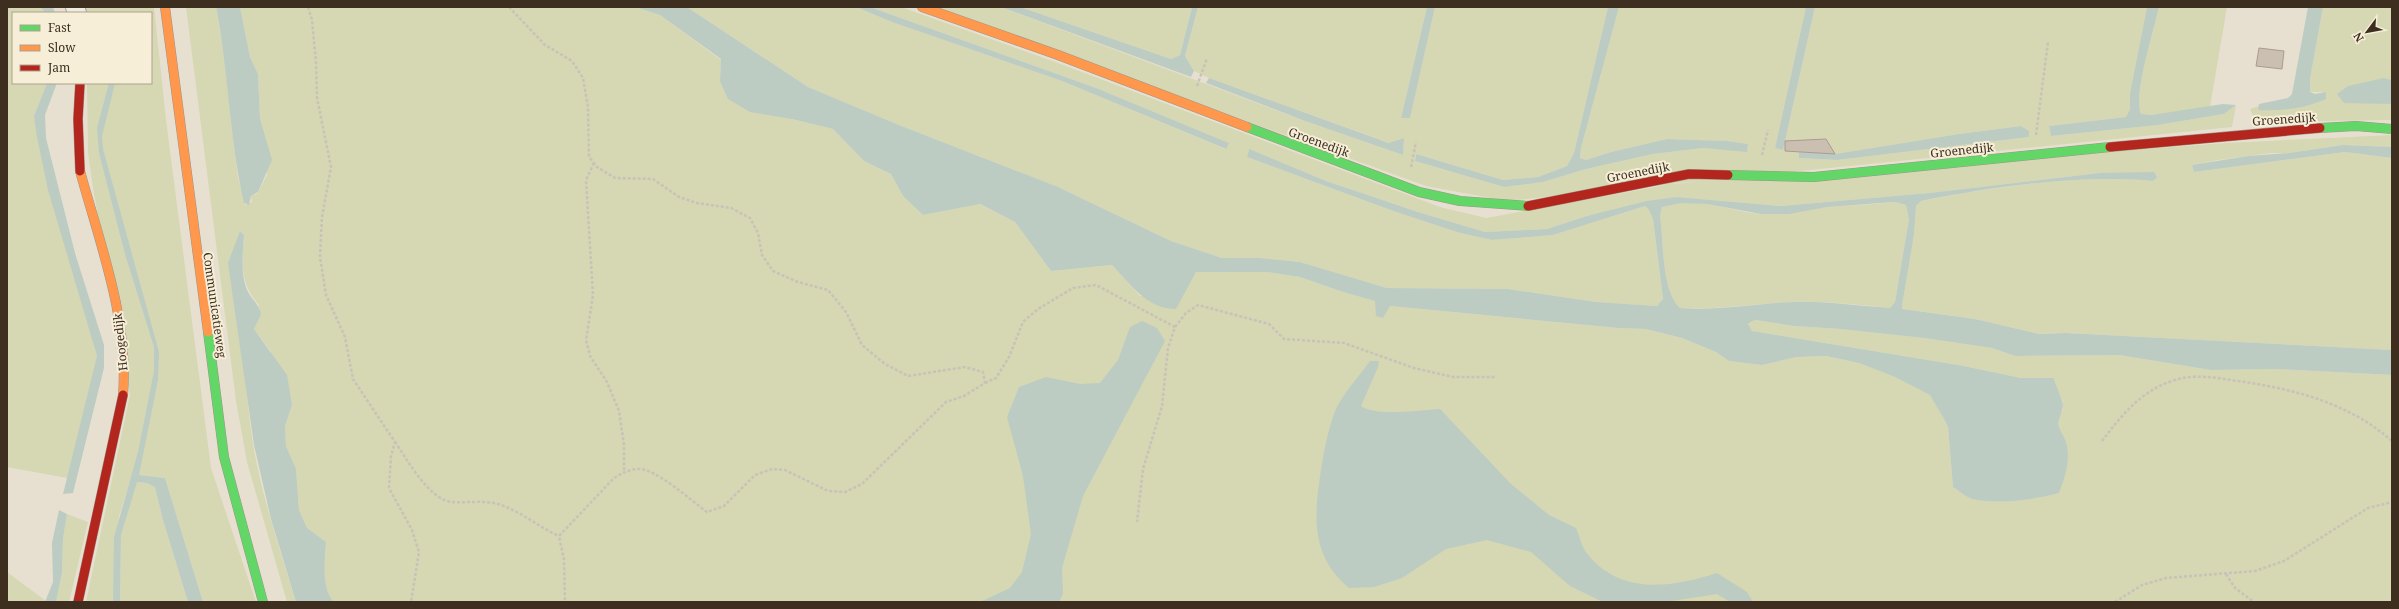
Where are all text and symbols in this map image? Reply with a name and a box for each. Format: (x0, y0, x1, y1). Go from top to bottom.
legend (12, 12, 152, 84)
north arrow (2347, 12, 2387, 52)
text: Fast (48, 19, 71, 36)
text: N (2349, 30, 2367, 45)
text: Slow (48, 39, 76, 56)
text: Jam (47, 59, 70, 76)
street label: Groenedijk (2252, 108, 2317, 130)
street label: Groenedijk (1286, 123, 1353, 161)
street label: Groenedijk (1930, 138, 1995, 162)
street label: Groenedijk (1605, 157, 1672, 186)
street label: Communicatieweg (199, 251, 231, 359)
street label: Hoogedijk (108, 311, 131, 372)

